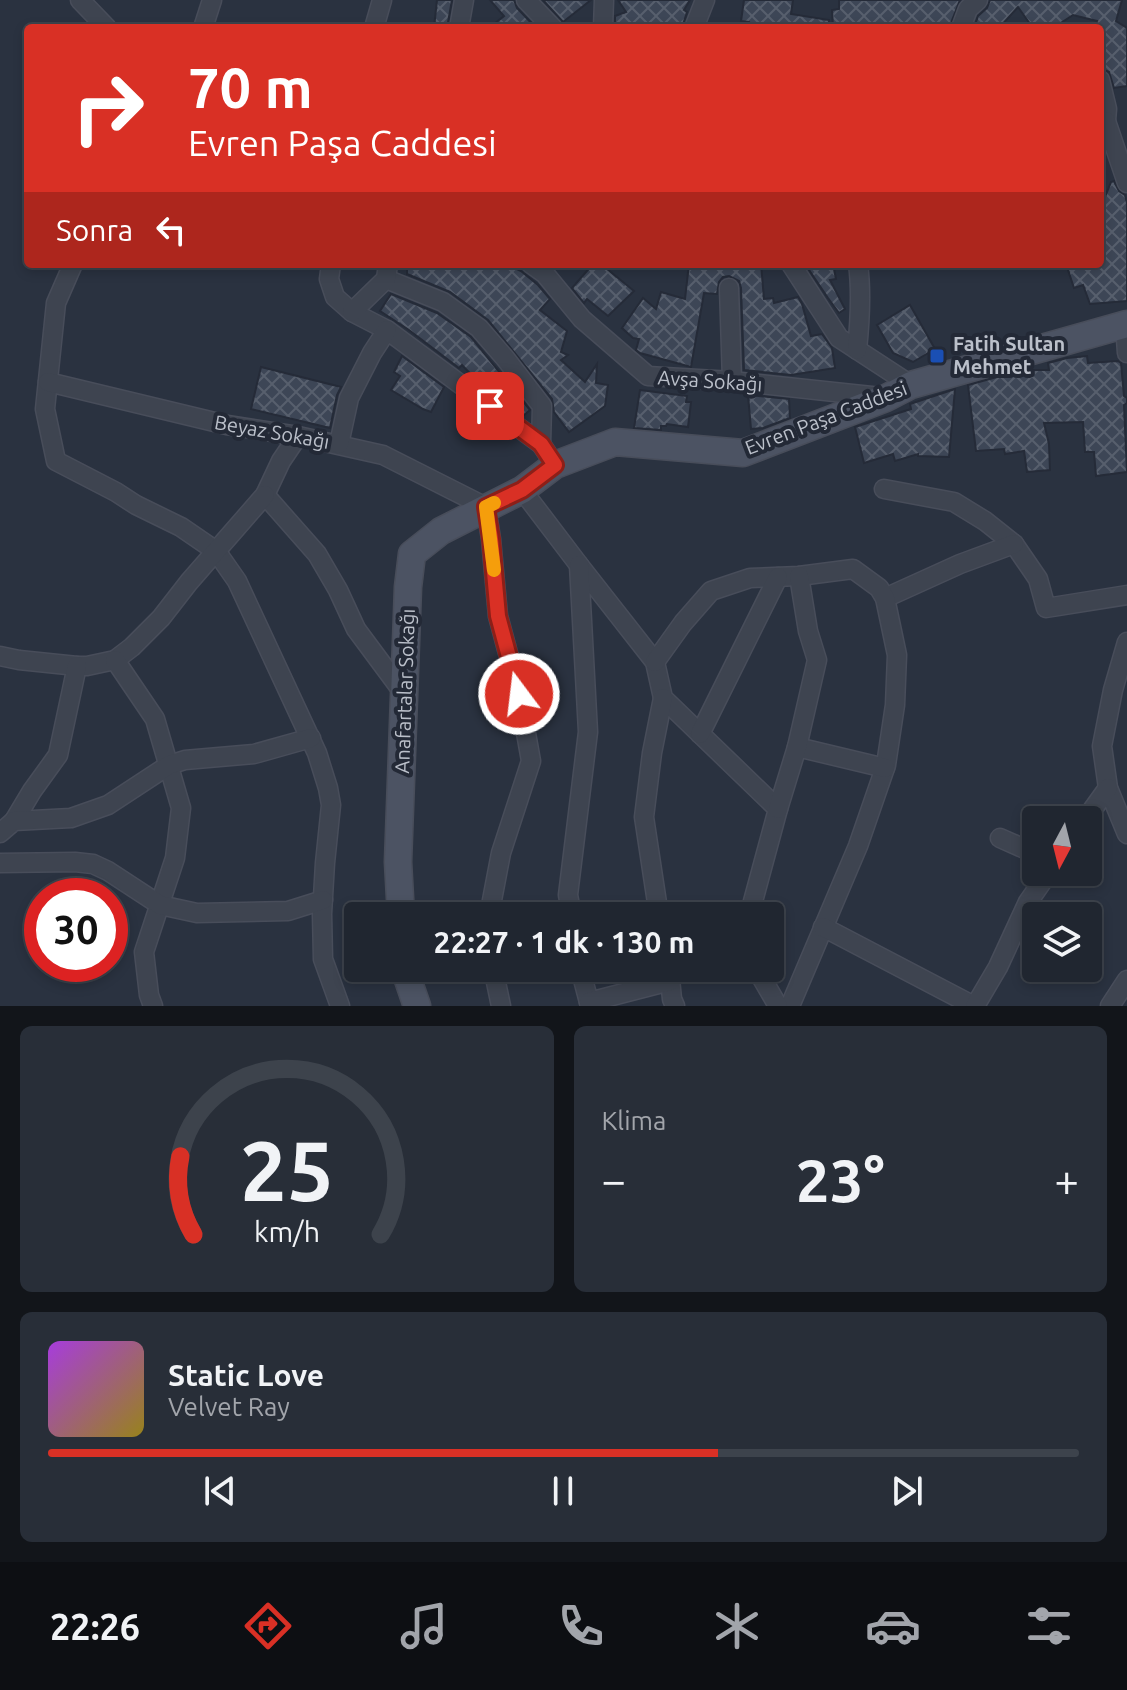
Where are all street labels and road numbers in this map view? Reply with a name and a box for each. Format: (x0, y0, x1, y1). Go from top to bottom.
street label: Avşa Sokağı (657, 365, 763, 396)
street label: Evren Paşa Caddesi (742, 376, 910, 459)
street label: Beyaz Sokağı (213, 410, 331, 453)
street label: Anafartalar Sokağı (390, 608, 419, 774)

